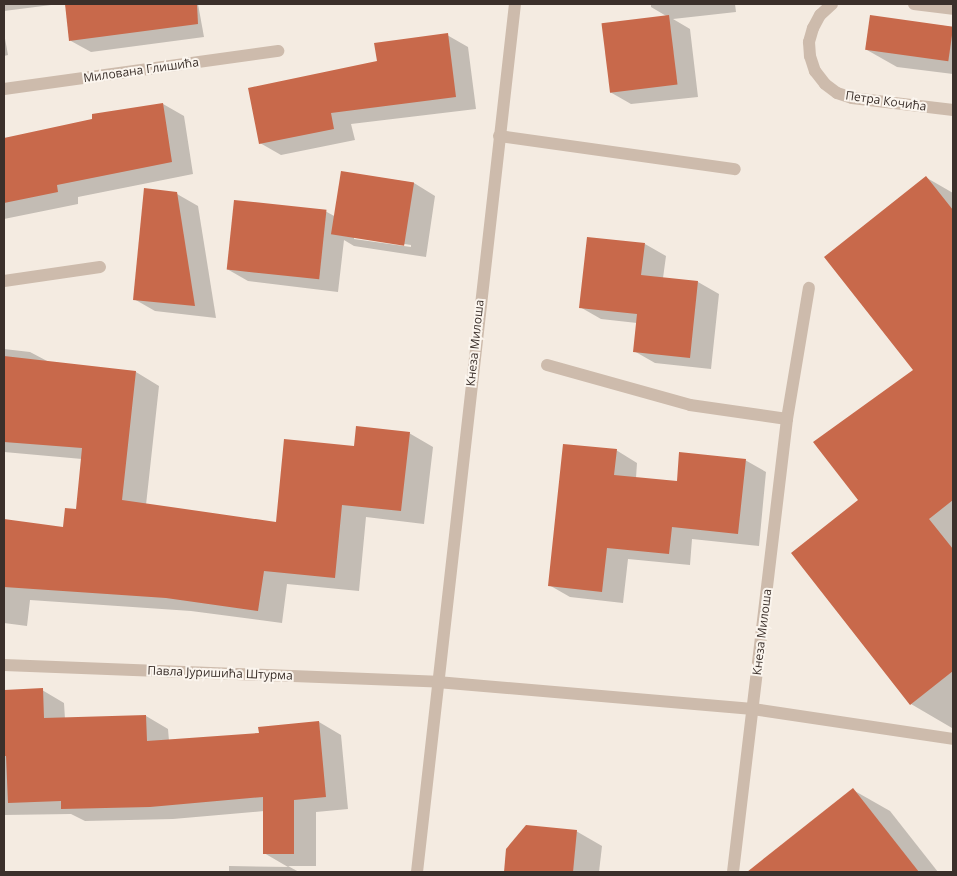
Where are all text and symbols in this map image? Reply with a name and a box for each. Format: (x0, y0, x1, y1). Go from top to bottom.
street label: Милована Глишића (82, 55, 200, 85)
street label: Петра Кочића (845, 88, 927, 114)
street label: Кнеза Милоша (463, 299, 487, 387)
street label: Кнеза Милоша (750, 588, 774, 676)
street label: Павла Јуришића Штурма (147, 663, 293, 683)

